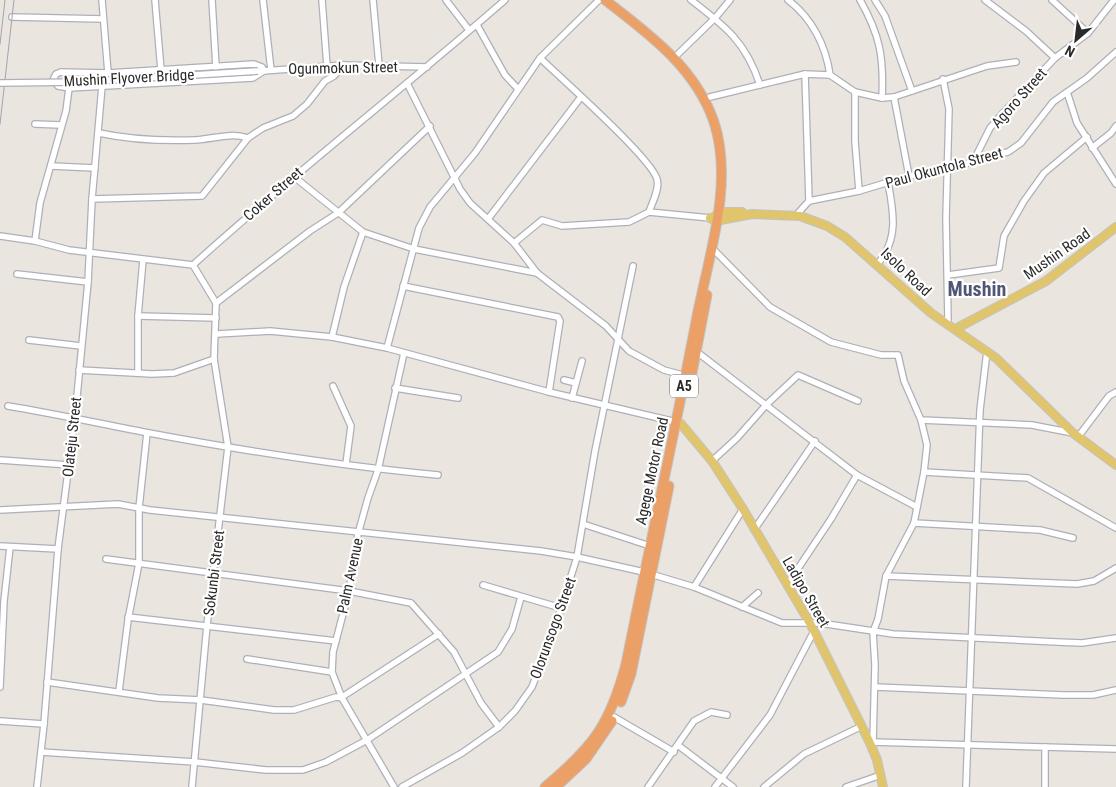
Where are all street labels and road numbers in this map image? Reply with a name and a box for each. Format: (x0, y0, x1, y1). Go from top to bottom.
street label: Ogunmokun Street (288, 58, 398, 78)
street label: Agoro Street (988, 64, 1050, 132)
street label: Mushin Flyover Bridge (63, 66, 195, 90)
street label: Paul Okuntola Street (883, 144, 1005, 192)
street label: Coker Street (240, 163, 306, 225)
street label: Mushin Road (1020, 225, 1094, 283)
street label: Isolo Road (877, 244, 935, 300)
road number: A5 (670, 374, 698, 398)
street label: Olateju Street (59, 396, 85, 478)
street label: Agege Motor Road (632, 415, 672, 527)
street label: Sokunbi Street (200, 529, 228, 617)
street label: Palm Avenue (333, 537, 367, 615)
street label: Ladipo Street (779, 553, 833, 631)
street label: Olorunsogo Street (526, 575, 580, 681)

